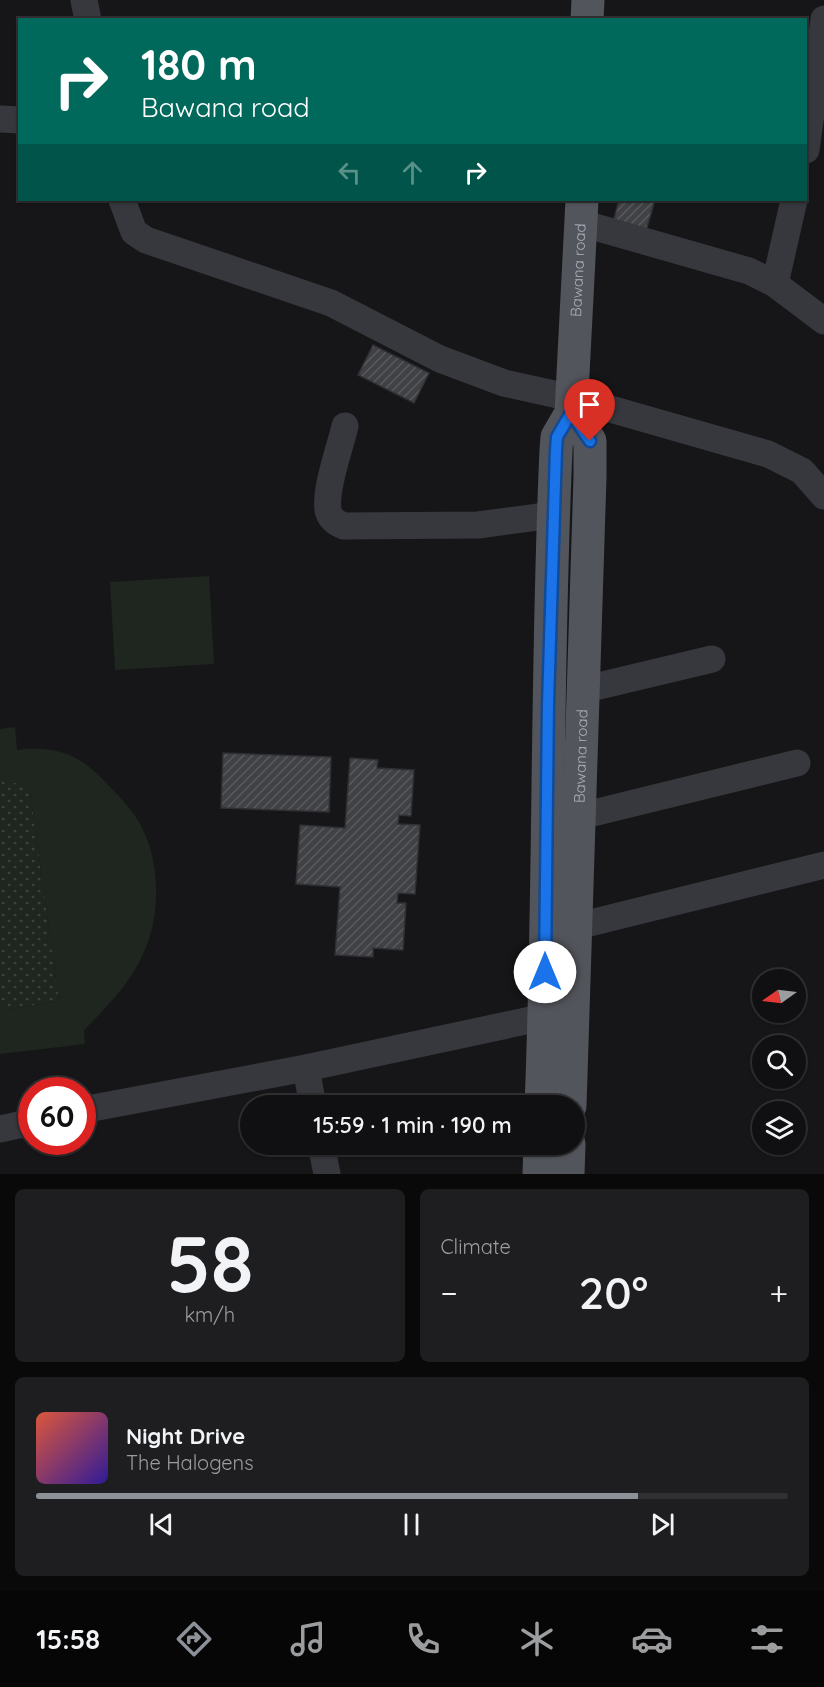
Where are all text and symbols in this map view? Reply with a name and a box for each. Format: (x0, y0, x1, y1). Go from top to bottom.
text: 180 m (141, 38, 257, 91)
icon: right (42, 42, 120, 120)
text: Bawana road (141, 90, 310, 124)
icon: left (333, 156, 366, 189)
icon: ahead (396, 156, 429, 189)
icon: right (459, 156, 492, 189)
street label: Bawana road (566, 223, 590, 318)
pin (564, 379, 615, 441)
icon: arrive (573, 388, 606, 421)
street label: Bawana road (570, 709, 592, 803)
position arrow (513, 940, 577, 1004)
north arrow (752, 969, 806, 1023)
map controls (752, 969, 806, 1155)
button: search (752, 1035, 806, 1089)
speed limit sign: 60 (18, 1077, 96, 1155)
button: layers (752, 1101, 806, 1155)
text: 15:59 · 1 min · 190 m (313, 1111, 512, 1139)
text: 58 (166, 1214, 254, 1312)
text: Climate (441, 1234, 511, 1259)
text: 20° (579, 1264, 648, 1320)
text: − (441, 1272, 458, 1313)
text: + (769, 1272, 788, 1313)
text: km/h (184, 1302, 235, 1327)
text: Night Drive (126, 1422, 245, 1450)
text: The Halogens (126, 1450, 254, 1475)
icon: previous (145, 1508, 178, 1541)
icon: pause (395, 1508, 428, 1541)
icon: next (646, 1508, 679, 1541)
icon: directions (173, 1618, 215, 1660)
icon: music (287, 1618, 329, 1660)
icon: phone (402, 1618, 444, 1660)
icon: climate (516, 1618, 558, 1660)
icon: car (631, 1618, 673, 1660)
icon: filters (746, 1618, 788, 1660)
text: 15:58 (36, 1622, 100, 1656)

